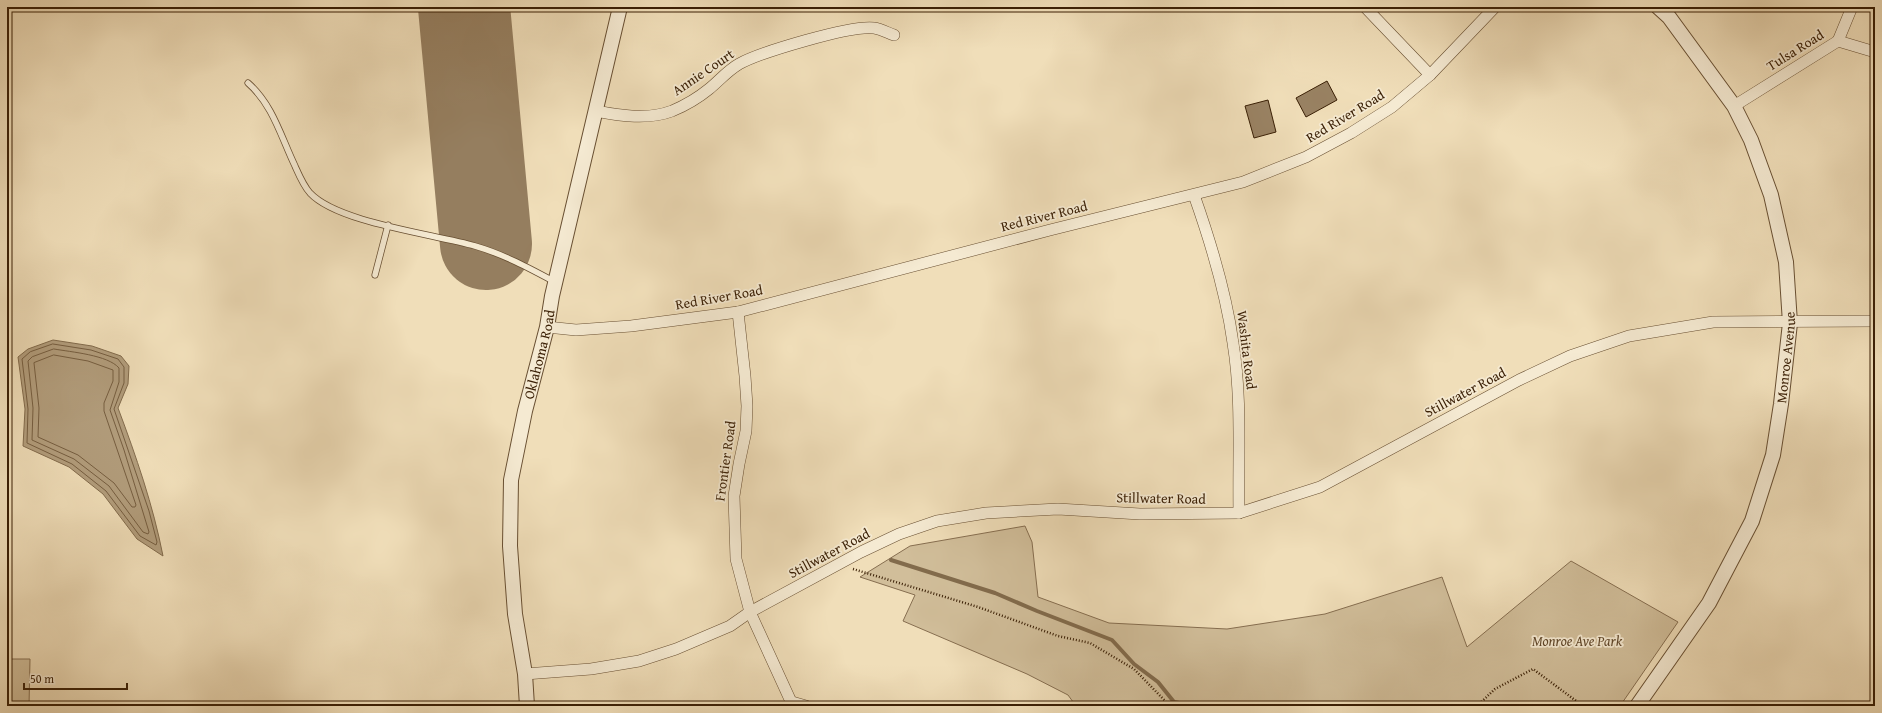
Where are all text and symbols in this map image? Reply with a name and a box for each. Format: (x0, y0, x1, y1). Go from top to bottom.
street label: Tulsa Road (1763, 24, 1828, 75)
street label: Annie Court (668, 44, 738, 100)
street label: Red River Road (1302, 84, 1389, 147)
street label: Red River Road (999, 195, 1090, 236)
street label: Red River Road (674, 279, 765, 315)
street label: Oklahoma Road (519, 308, 560, 401)
street label: Washita Road (1232, 309, 1262, 391)
street label: Monroe Avenue (1771, 311, 1800, 404)
street label: Stillwater Road (1421, 362, 1510, 422)
street label: Frontier Road (709, 419, 741, 502)
street label: Stillwater Road (1116, 487, 1206, 509)
street label: Stillwater Road (785, 523, 874, 583)
park label: Monroe Ave Park (1532, 631, 1623, 651)
scale bar (24, 665, 127, 691)
text: 50 m (30, 670, 54, 687)

